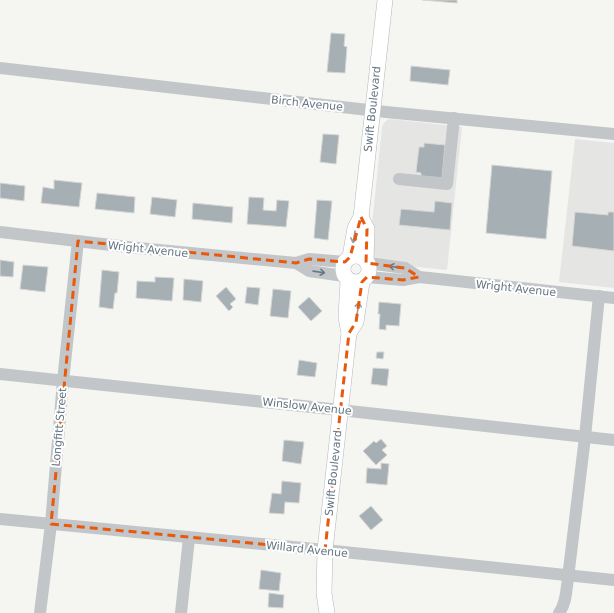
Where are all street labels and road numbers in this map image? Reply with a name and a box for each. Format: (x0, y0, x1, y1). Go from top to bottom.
street label: Swift Boulevard (362, 66, 383, 153)
street label: Birch Avenue (270, 93, 344, 114)
street label: Wright Avenue (107, 239, 189, 260)
street label: Wright Avenue (475, 278, 557, 299)
street label: Longfitt Street (50, 386, 69, 467)
street label: Winslow Avenue (262, 395, 352, 418)
street label: Swift Boulevard (323, 430, 344, 517)
street label: Willard Avenue (265, 539, 349, 560)

